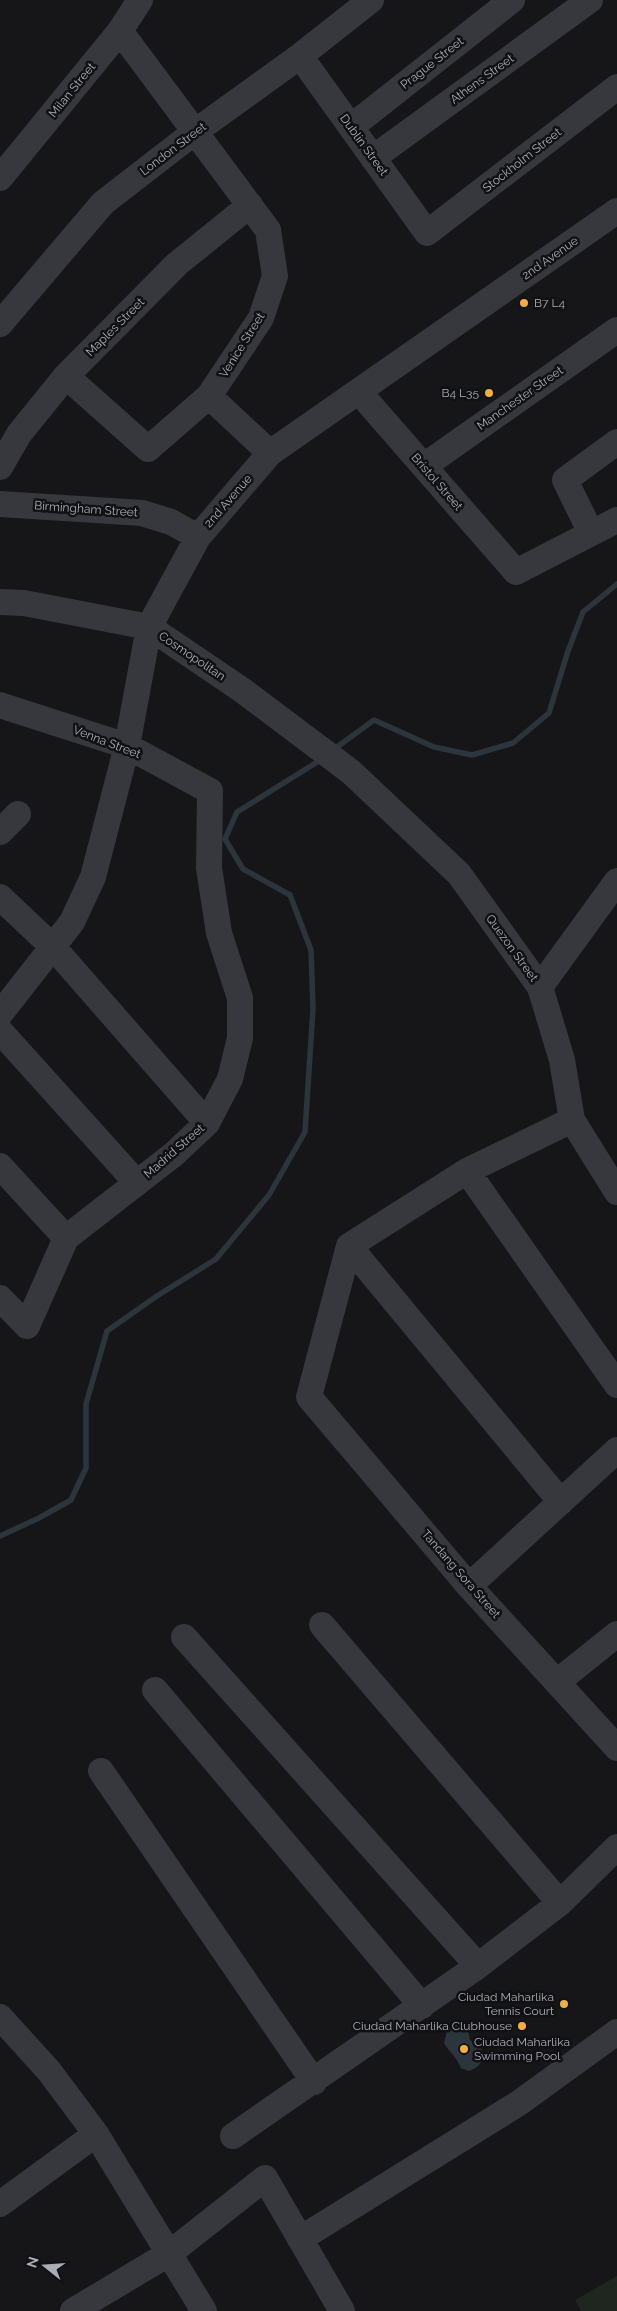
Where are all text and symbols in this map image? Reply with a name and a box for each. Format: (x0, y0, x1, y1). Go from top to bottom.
street label: Prague Street (398, 34, 466, 92)
street label: Athens Street (448, 51, 516, 107)
street label: Milan Street (46, 60, 98, 120)
street label: Dublin Street (337, 112, 391, 178)
street label: London Street (137, 120, 209, 178)
street label: Stockholm Street (480, 125, 564, 195)
street label: 2nd Avenue (519, 233, 581, 283)
street label: Maples Street (83, 295, 147, 359)
place label: B7 L4 (534, 296, 565, 310)
marker: B7 L4 (518, 297, 530, 309)
street label: Venice Street (216, 310, 268, 380)
street label: Manchester Street (474, 363, 566, 433)
place label: B4 L35 (441, 386, 479, 400)
marker: B4 L35 (483, 387, 495, 399)
street label: Bristol Street (408, 451, 466, 513)
street label: 2nd Avenue (201, 472, 255, 530)
street label: Birmingham Street (34, 498, 138, 520)
street label: Cosmopolitan (156, 629, 228, 683)
street label: Venna Street (71, 723, 143, 761)
street label: Quezon Street (483, 912, 541, 984)
street label: Madrid Street (141, 1121, 207, 1181)
street label: Tandang Sora Street (419, 1527, 503, 1621)
place label: Ciudad Maharlika Tennis Court (458, 1990, 554, 2018)
marker: Ciudad Maharlika Tennis Court (558, 1998, 570, 2010)
place label: Ciudad Maharlika Clubhouse (353, 2019, 512, 2033)
marker: Ciudad Maharlika Clubhouse (516, 2020, 528, 2032)
place label: Ciudad Maharlika Swimming Pool (474, 2035, 570, 2063)
marker: Ciudad Maharlika Swimming Pool (458, 2043, 470, 2055)
north arrow (20, 2241, 70, 2291)
text: N (23, 2255, 42, 2270)

